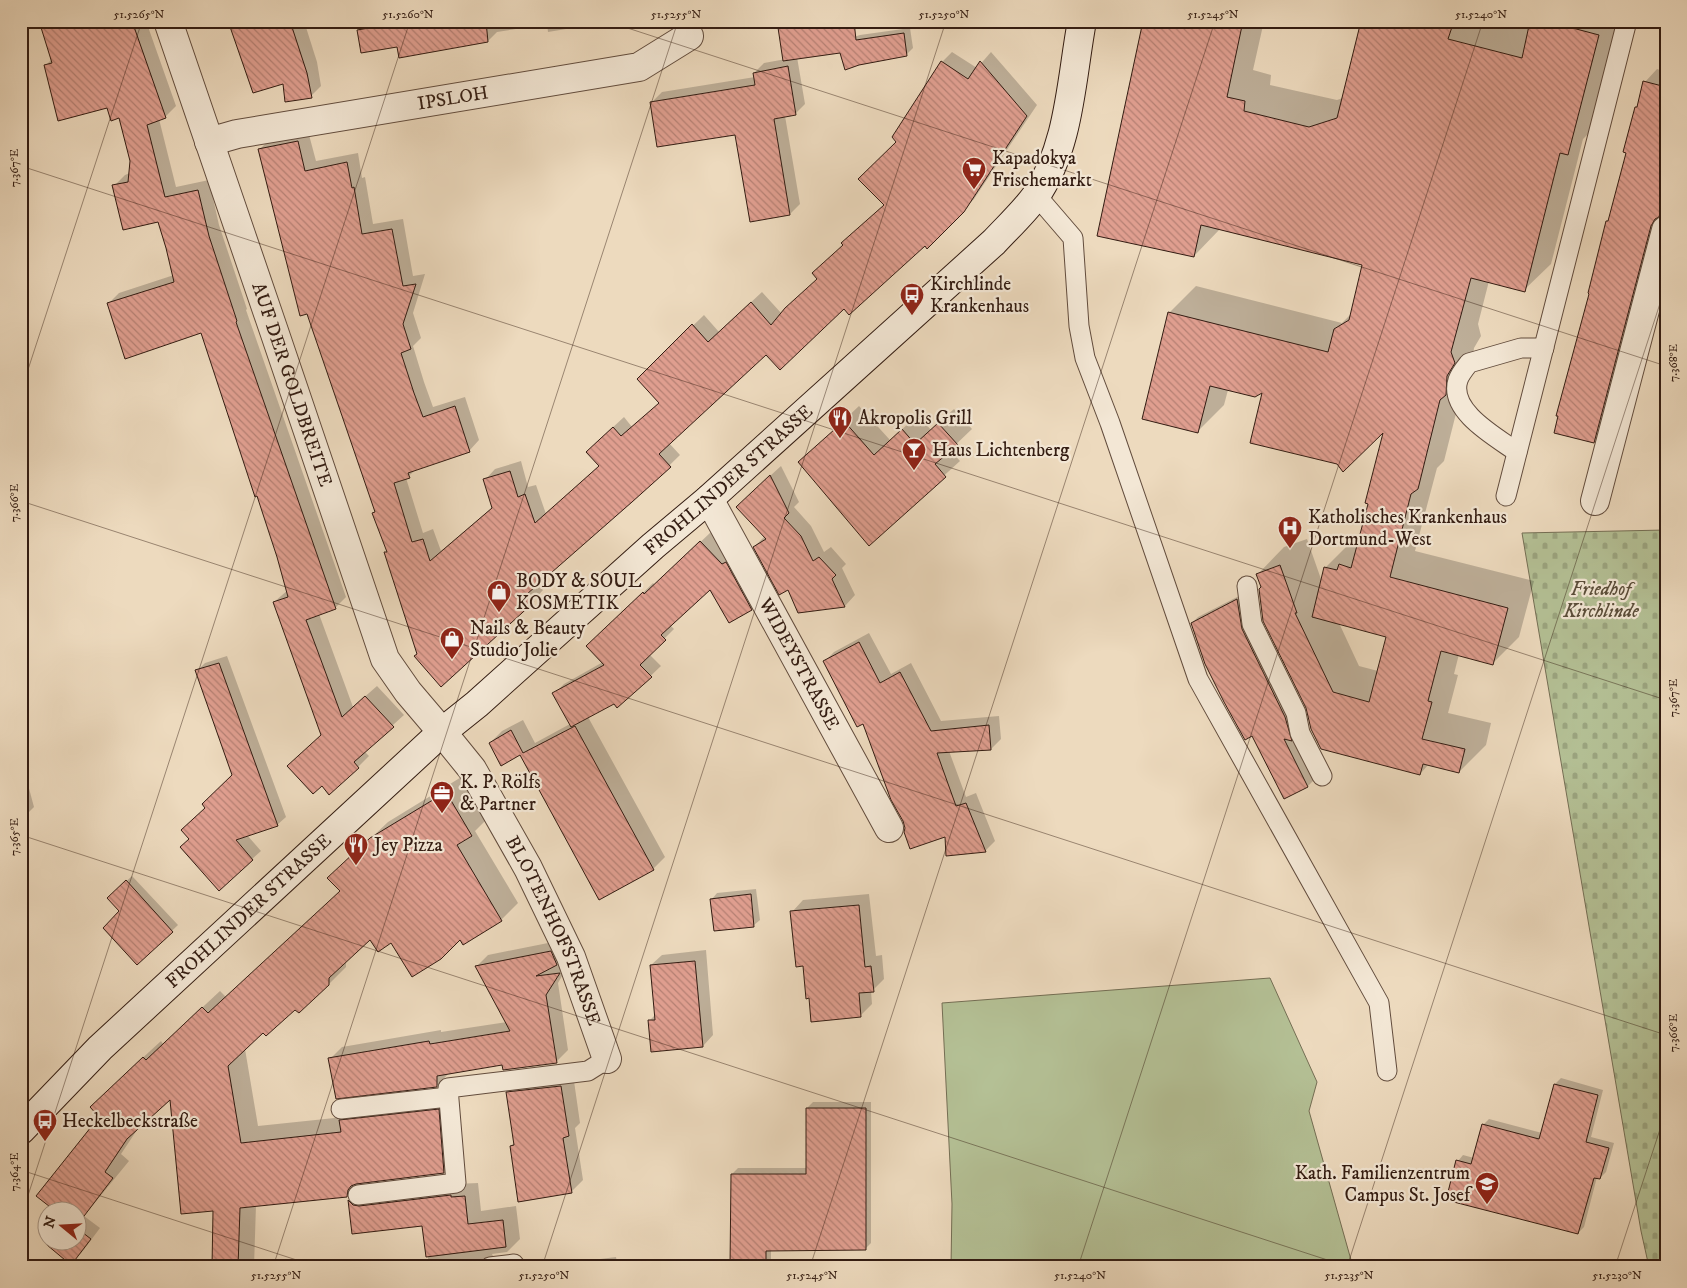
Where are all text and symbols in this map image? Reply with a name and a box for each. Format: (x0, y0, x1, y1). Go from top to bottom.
text: 51.5265°N (114, 7, 165, 22)
text: 51.5260°N (382, 7, 434, 22)
text: 51.5255°N (651, 7, 701, 22)
text: 51.5250°N (919, 7, 970, 22)
text: 51.5245°N (1187, 7, 1239, 22)
text: 51.5240°N (1455, 7, 1507, 22)
street label: IPSLOH (416, 81, 490, 115)
place label: Kapadokya Frischemarkt (992, 147, 1092, 192)
text: 7.367°E (7, 148, 22, 187)
supermarket icon: Kapadokya Frischemarkt (961, 156, 987, 190)
place label: Kirchlinde Krankenhaus (930, 273, 1029, 318)
street label: AUF DER GOLDBREITE (247, 279, 337, 490)
bus stop icon: Kirchlinde Krankenhaus (899, 282, 925, 316)
text: 7.368°E (1666, 343, 1681, 382)
street label: FROHLINDER STRASSE (639, 400, 817, 560)
restaurant icon: Akropolis Grill (827, 405, 853, 439)
place label: Akropolis Grill (858, 407, 973, 430)
bar icon: Haus Lichtenberg (901, 437, 927, 471)
place label: Haus Lichtenberg (932, 439, 1070, 462)
text: 7.366°E (7, 483, 22, 522)
place label: Katholisches Krankenhaus Dortmund-West (1308, 506, 1507, 551)
hospital icon: Katholisches Krankenhaus Dortmund-West (1277, 515, 1303, 549)
place label: BODY & SOUL KOSMETIK (516, 570, 642, 615)
park label: Friedhof Kirchlinde (1562, 578, 1639, 623)
shop icon: BODY & SOUL KOSMETIK (486, 579, 512, 613)
street label: WIDEYSTRASSE (753, 593, 845, 734)
place label: Nails & Beauty Studio Jolie (470, 617, 586, 662)
shop icon: Nails & Beauty Studio Jolie (439, 626, 465, 660)
text: 7.367°E (1666, 678, 1681, 717)
place label: K. P. Rölfs & Partner (460, 771, 541, 816)
office icon: K. P. Rölfs & Partner (429, 780, 455, 814)
text: 7.365°E (7, 817, 22, 856)
street label: FROHLINDER STRASSE (161, 829, 336, 993)
restaurant icon: Jey Pizza (343, 832, 369, 866)
street label: BLOTENHOFSTRASSE (501, 832, 606, 1028)
place label: Jey Pizza (372, 834, 443, 857)
text: 7.366°E (1666, 1013, 1681, 1052)
bus stop icon: Heckelbeckstraße (32, 1108, 58, 1142)
place label: Heckelbeckstraße (62, 1110, 198, 1133)
text: 7.364°E (7, 1152, 22, 1192)
place label: Kath. Familienzentrum Campus St. Josef (1295, 1162, 1473, 1207)
school or university icon: Kath. Familienzentrum Campus St. Josef (1474, 1171, 1500, 1205)
north arrow (38, 1200, 88, 1250)
text: N (40, 1214, 61, 1231)
text: 51.5255°N (251, 1268, 301, 1283)
text: 51.5250°N (519, 1268, 570, 1283)
text: 51.5245°N (786, 1268, 838, 1283)
text: 51.5240°N (1054, 1268, 1106, 1283)
text: 51.5235°N (1324, 1268, 1374, 1283)
text: 51.5230°N (1592, 1268, 1642, 1283)

